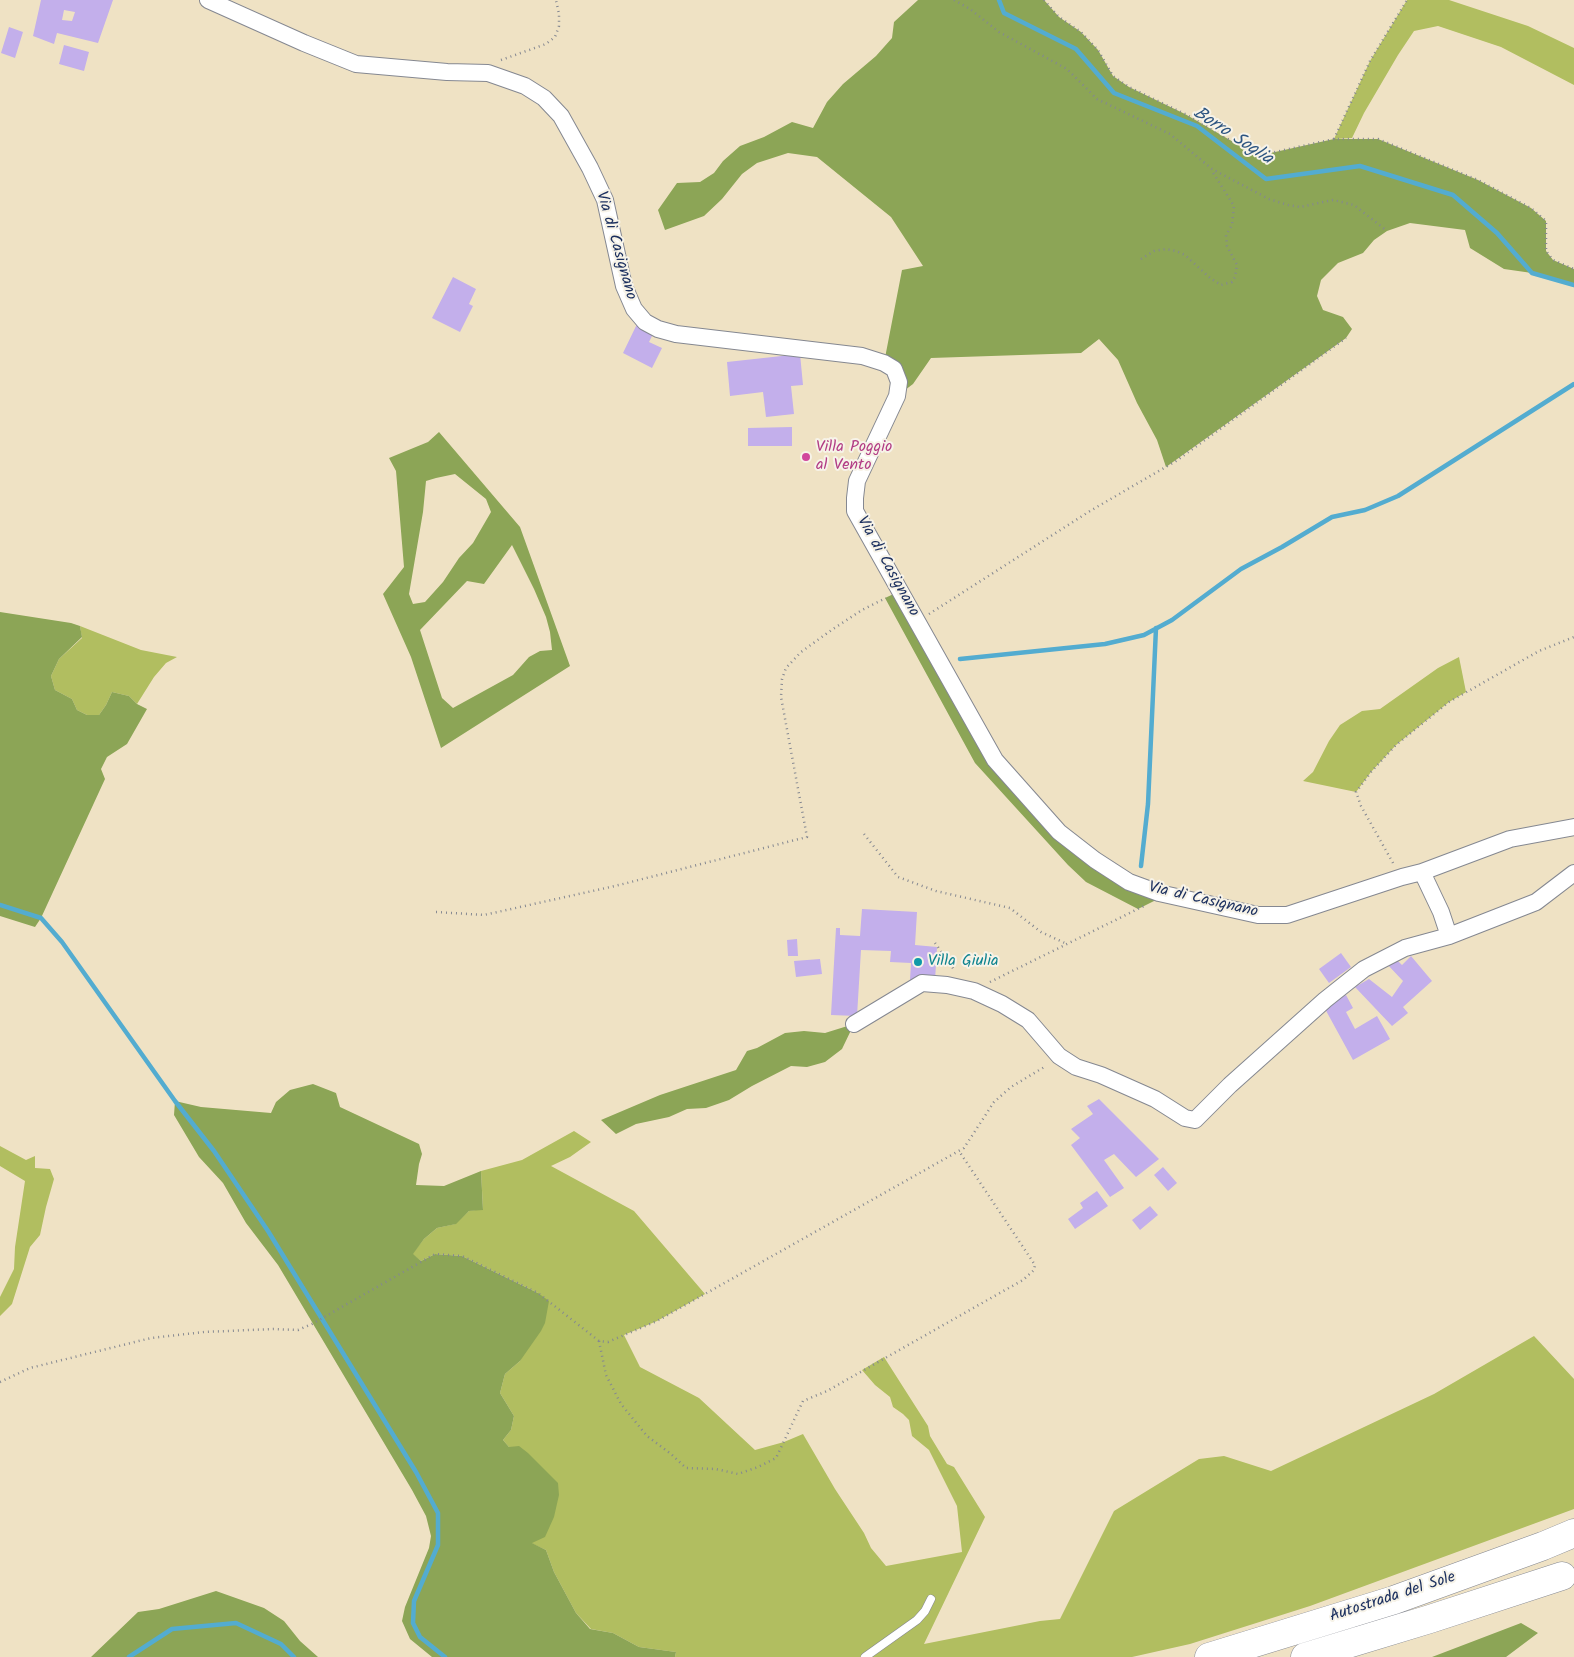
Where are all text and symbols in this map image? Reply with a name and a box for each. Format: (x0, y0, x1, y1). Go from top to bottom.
water label: Borro Soglia (1188, 103, 1276, 171)
street label: Via di Casignano (590, 190, 640, 302)
place label: Villa Poggio al Vento (816, 438, 892, 476)
marker: Villa Poggio al Vento (800, 451, 812, 463)
street label: Via di Casignano (852, 514, 922, 620)
street label: Via di Casignano (1146, 879, 1260, 923)
place label: Villa Giulia (928, 952, 999, 972)
marker: Villa Giulia (912, 956, 924, 968)
street label: Autostrada del Sole (1328, 1569, 1458, 1627)

